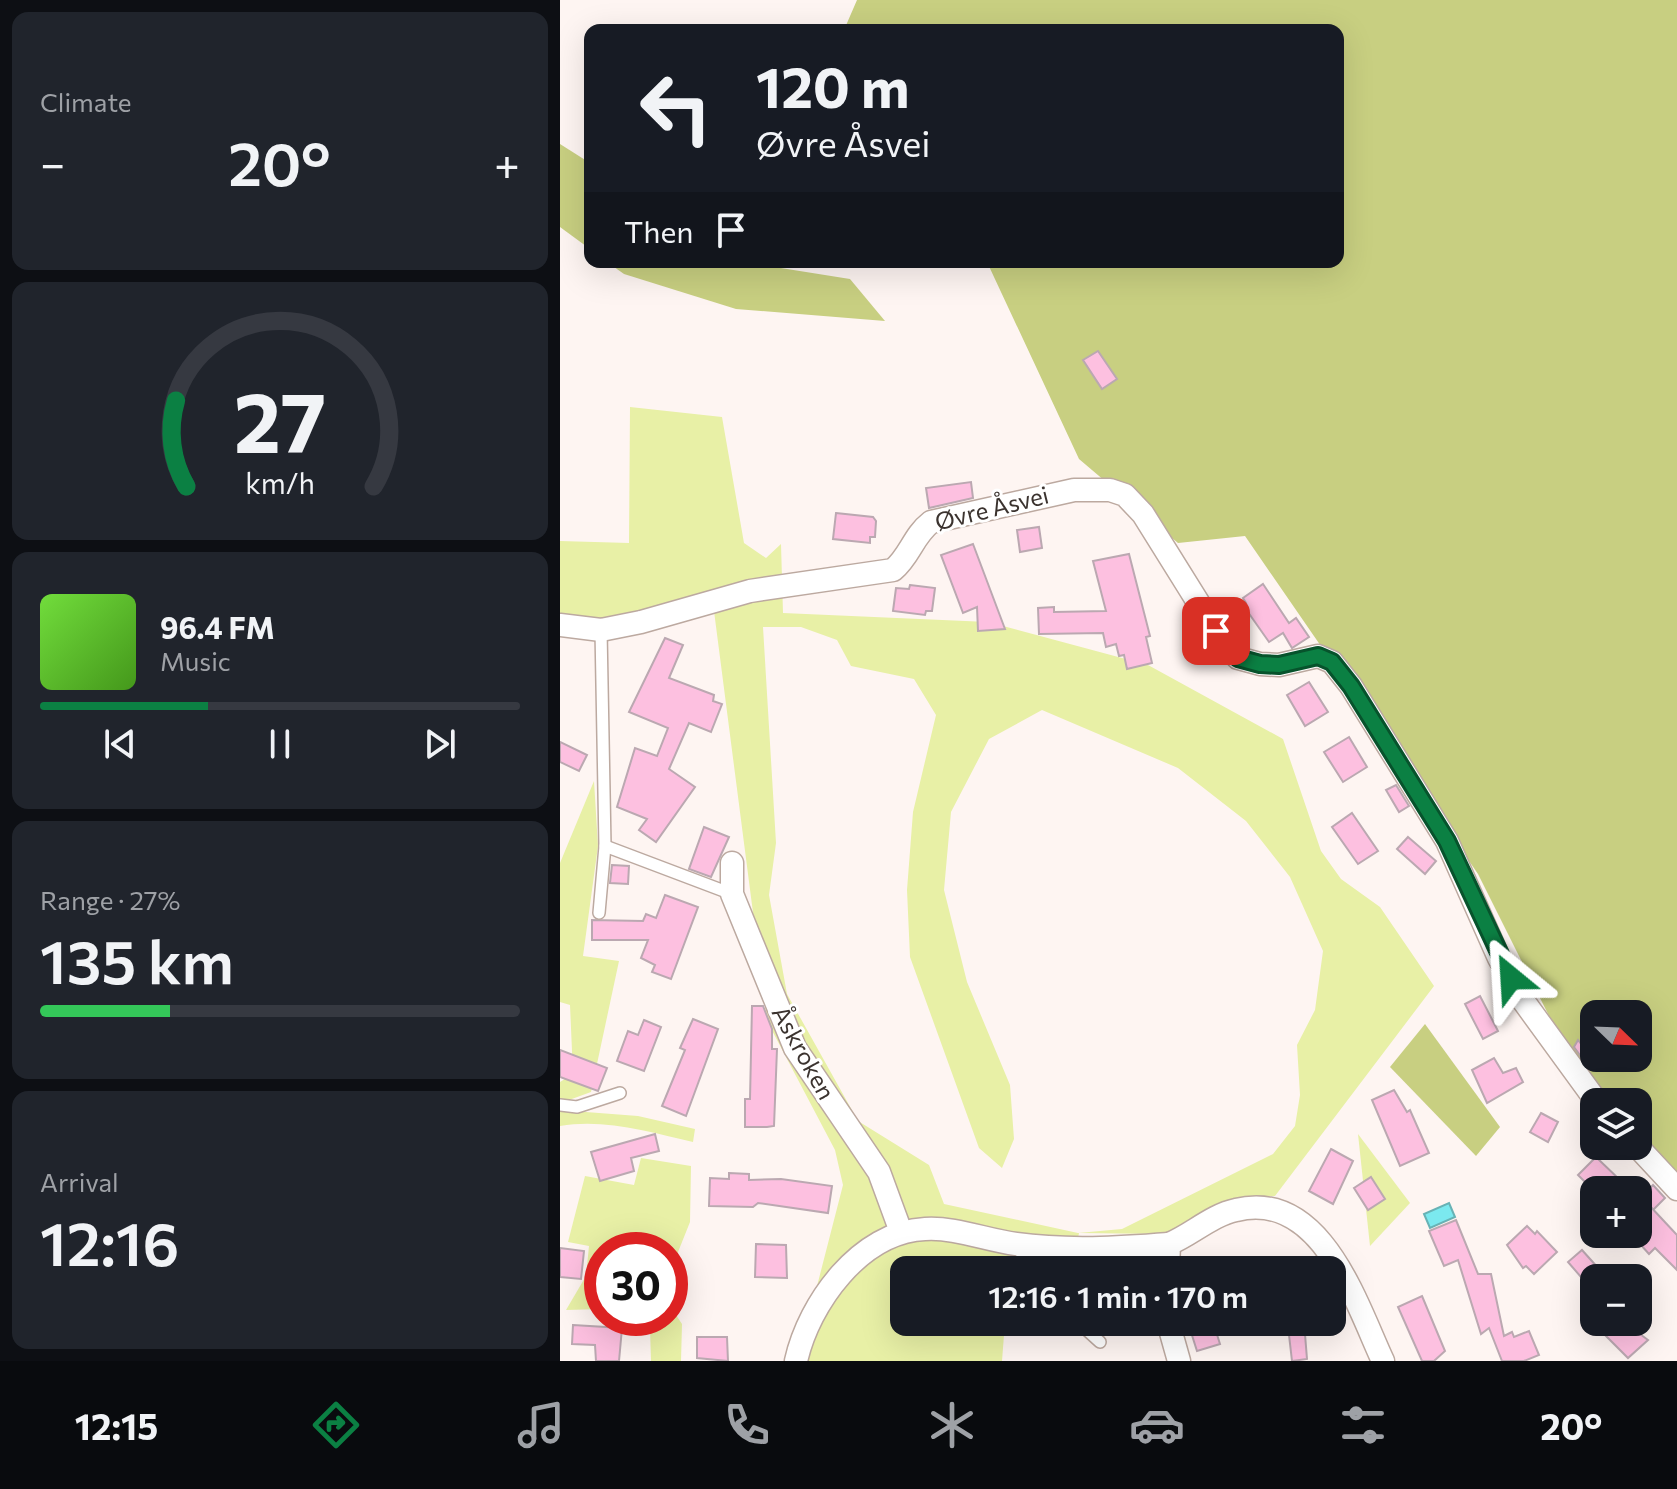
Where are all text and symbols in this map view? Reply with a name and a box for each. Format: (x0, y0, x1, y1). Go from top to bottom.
text: 120 m (756, 51, 910, 120)
icon: left (624, 56, 728, 160)
text: Climate (40, 86, 132, 117)
text: Øvre Åsvei (756, 120, 930, 164)
text: 20° (228, 125, 331, 198)
text: − (40, 135, 65, 189)
text: + (494, 135, 520, 189)
icon: arrive (709, 208, 753, 252)
text: Then (624, 212, 693, 249)
text: 27 (234, 367, 326, 469)
text: km/h (245, 465, 315, 500)
street label: Øvre Åsvei (932, 479, 1052, 536)
pin (1182, 597, 1250, 665)
text: 96.4 FM (160, 608, 275, 645)
icon: arrive (1194, 609, 1238, 653)
text: Music (160, 645, 231, 676)
icon: previous (98, 722, 142, 766)
icon: pause (258, 722, 302, 766)
icon: next (418, 722, 462, 766)
text: Range · 27% (40, 884, 180, 915)
text: 135 km (40, 923, 234, 996)
position arrow (1469, 936, 1553, 1020)
street label: Åskroken (767, 1000, 842, 1104)
north arrow (1580, 1000, 1652, 1072)
map controls (1580, 1000, 1652, 1336)
button: layers (1580, 1088, 1652, 1160)
text: Arrival (40, 1166, 119, 1197)
button: + (1580, 1176, 1652, 1248)
text: 12:16 (40, 1205, 179, 1278)
speed limit sign: 30 (584, 1232, 688, 1336)
button: − (1580, 1264, 1652, 1336)
text: 12:16 · 1 min · 170 m (988, 1277, 1248, 1314)
icon: directions (308, 1397, 364, 1453)
icon: music (513, 1397, 569, 1453)
icon: phone (719, 1397, 775, 1453)
icon: climate (924, 1397, 980, 1453)
icon: car (1129, 1397, 1185, 1453)
icon: filters (1335, 1397, 1391, 1453)
text: 12:15 (75, 1403, 158, 1447)
text: 20° (1540, 1403, 1602, 1447)

